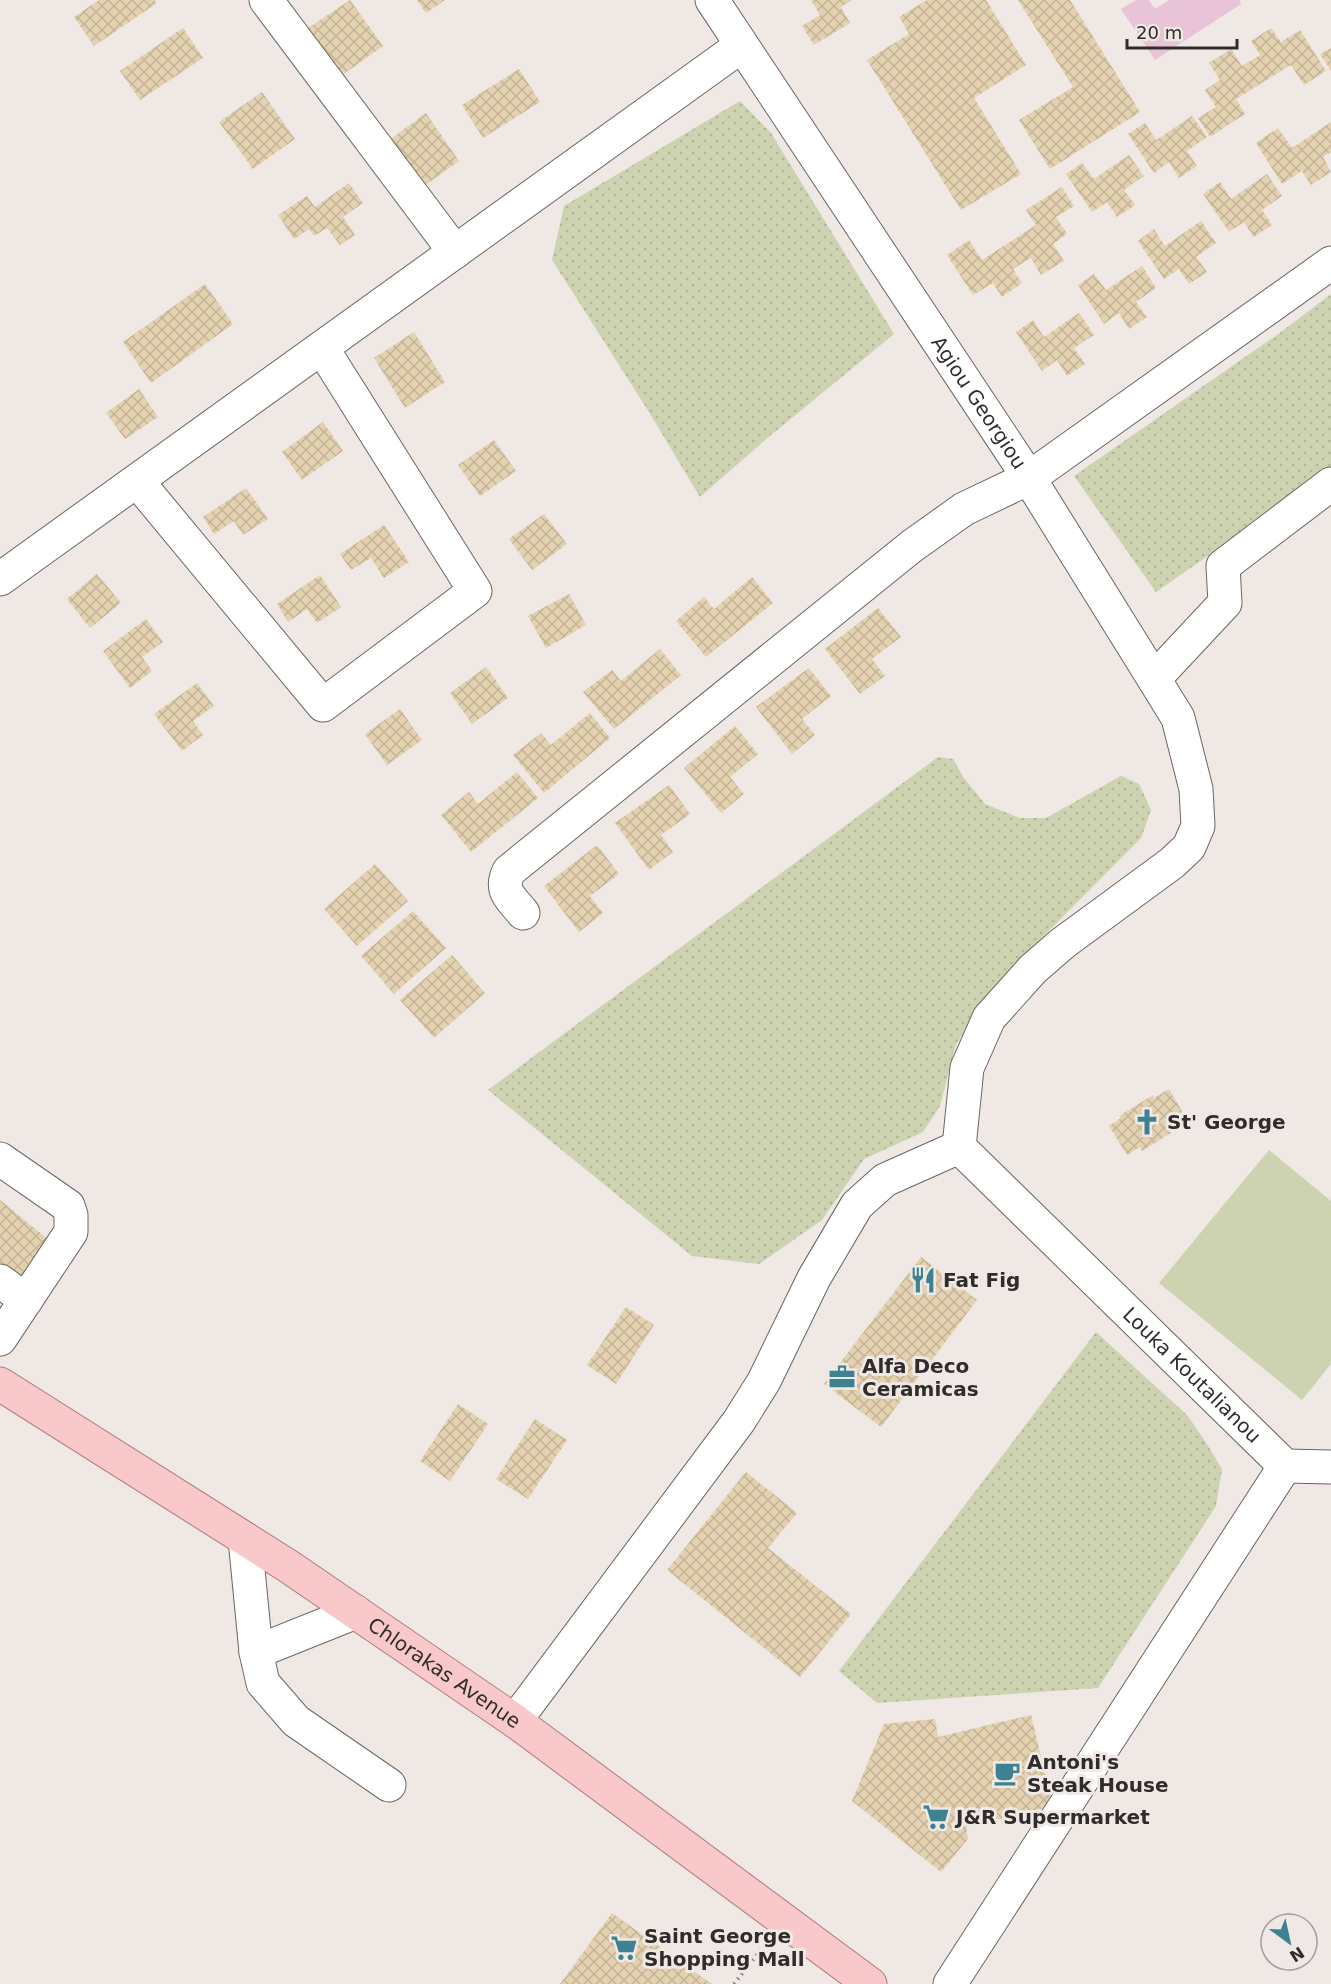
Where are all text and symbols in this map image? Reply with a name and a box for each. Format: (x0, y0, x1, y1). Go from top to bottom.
scale bar (1127, 12, 1236, 50)
text: 20 m (1136, 22, 1182, 43)
street label: Agiou Georgiou (926, 332, 1032, 473)
church icon: St' George (1132, 1107, 1162, 1137)
place label: St' George (1167, 1110, 1286, 1134)
restaurant icon: Fat Fig (908, 1265, 938, 1295)
place label: Fat Fig (943, 1268, 1020, 1292)
street label: Louka Koutalianou (1118, 1302, 1266, 1448)
place label: Alfa Deco Ceramicas (862, 1354, 979, 1401)
office icon: Alfa Deco Ceramicas (827, 1362, 857, 1392)
street label: Chlorakas Avenue (363, 1612, 525, 1733)
place label: Antoni's Steak House (1027, 1750, 1168, 1797)
cafe icon: Antoni's Steak House (992, 1758, 1022, 1788)
supermarket icon: J&R Supermarket (921, 1802, 951, 1832)
place label: J&R Supermarket (954, 1805, 1150, 1829)
north arrow (1259, 1912, 1319, 1972)
place label: Saint George Shopping Mall (644, 1924, 805, 1971)
supermarket icon: Saint George Shopping Mall (609, 1933, 639, 1963)
text: N (1286, 1943, 1308, 1966)

